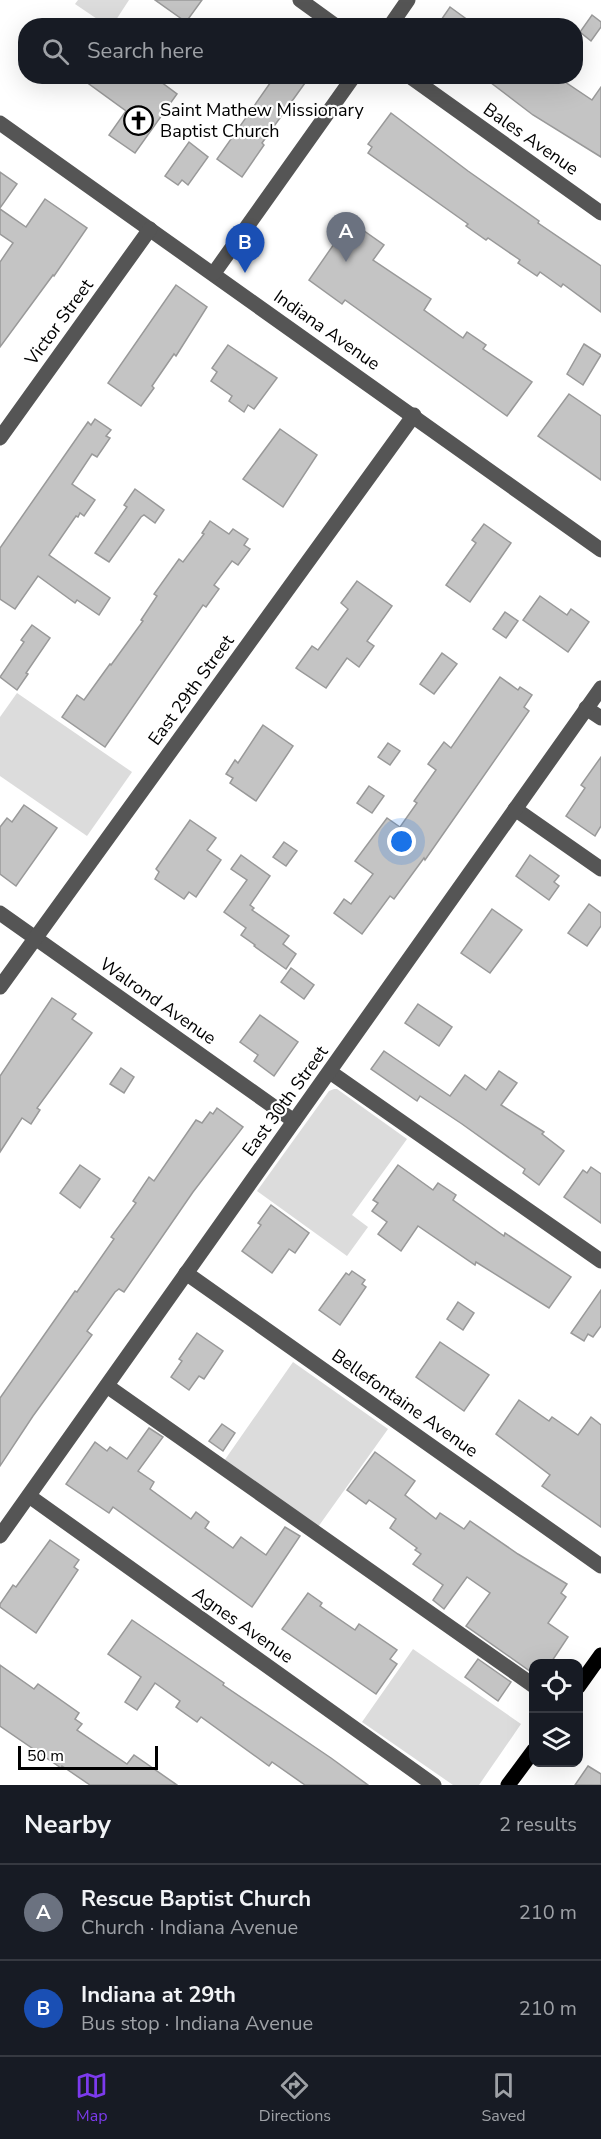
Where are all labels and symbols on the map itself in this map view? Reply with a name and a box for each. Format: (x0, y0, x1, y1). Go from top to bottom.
street label: Bales Avenue (479, 97, 583, 181)
place label: Saint Mathew Missionary Baptist Church (160, 98, 364, 143)
church icon: Saint Mathew Missionary Baptist Church (123, 104, 155, 136)
pin: A (326, 212, 366, 262)
pin: B (226, 224, 264, 273)
street label: Victor Street (19, 273, 99, 371)
street label: Indiana Avenue (269, 284, 385, 376)
street label: East 29th Street (143, 629, 240, 750)
your location (387, 827, 416, 856)
street label: Walrond Avenue (95, 952, 221, 1050)
street label: East 30th Street (237, 1040, 334, 1161)
street label: Bellefontaine Avenue (327, 1343, 483, 1463)
street label: Agnes Avenue (188, 1581, 298, 1669)
scale bar (18, 1743, 158, 1770)

